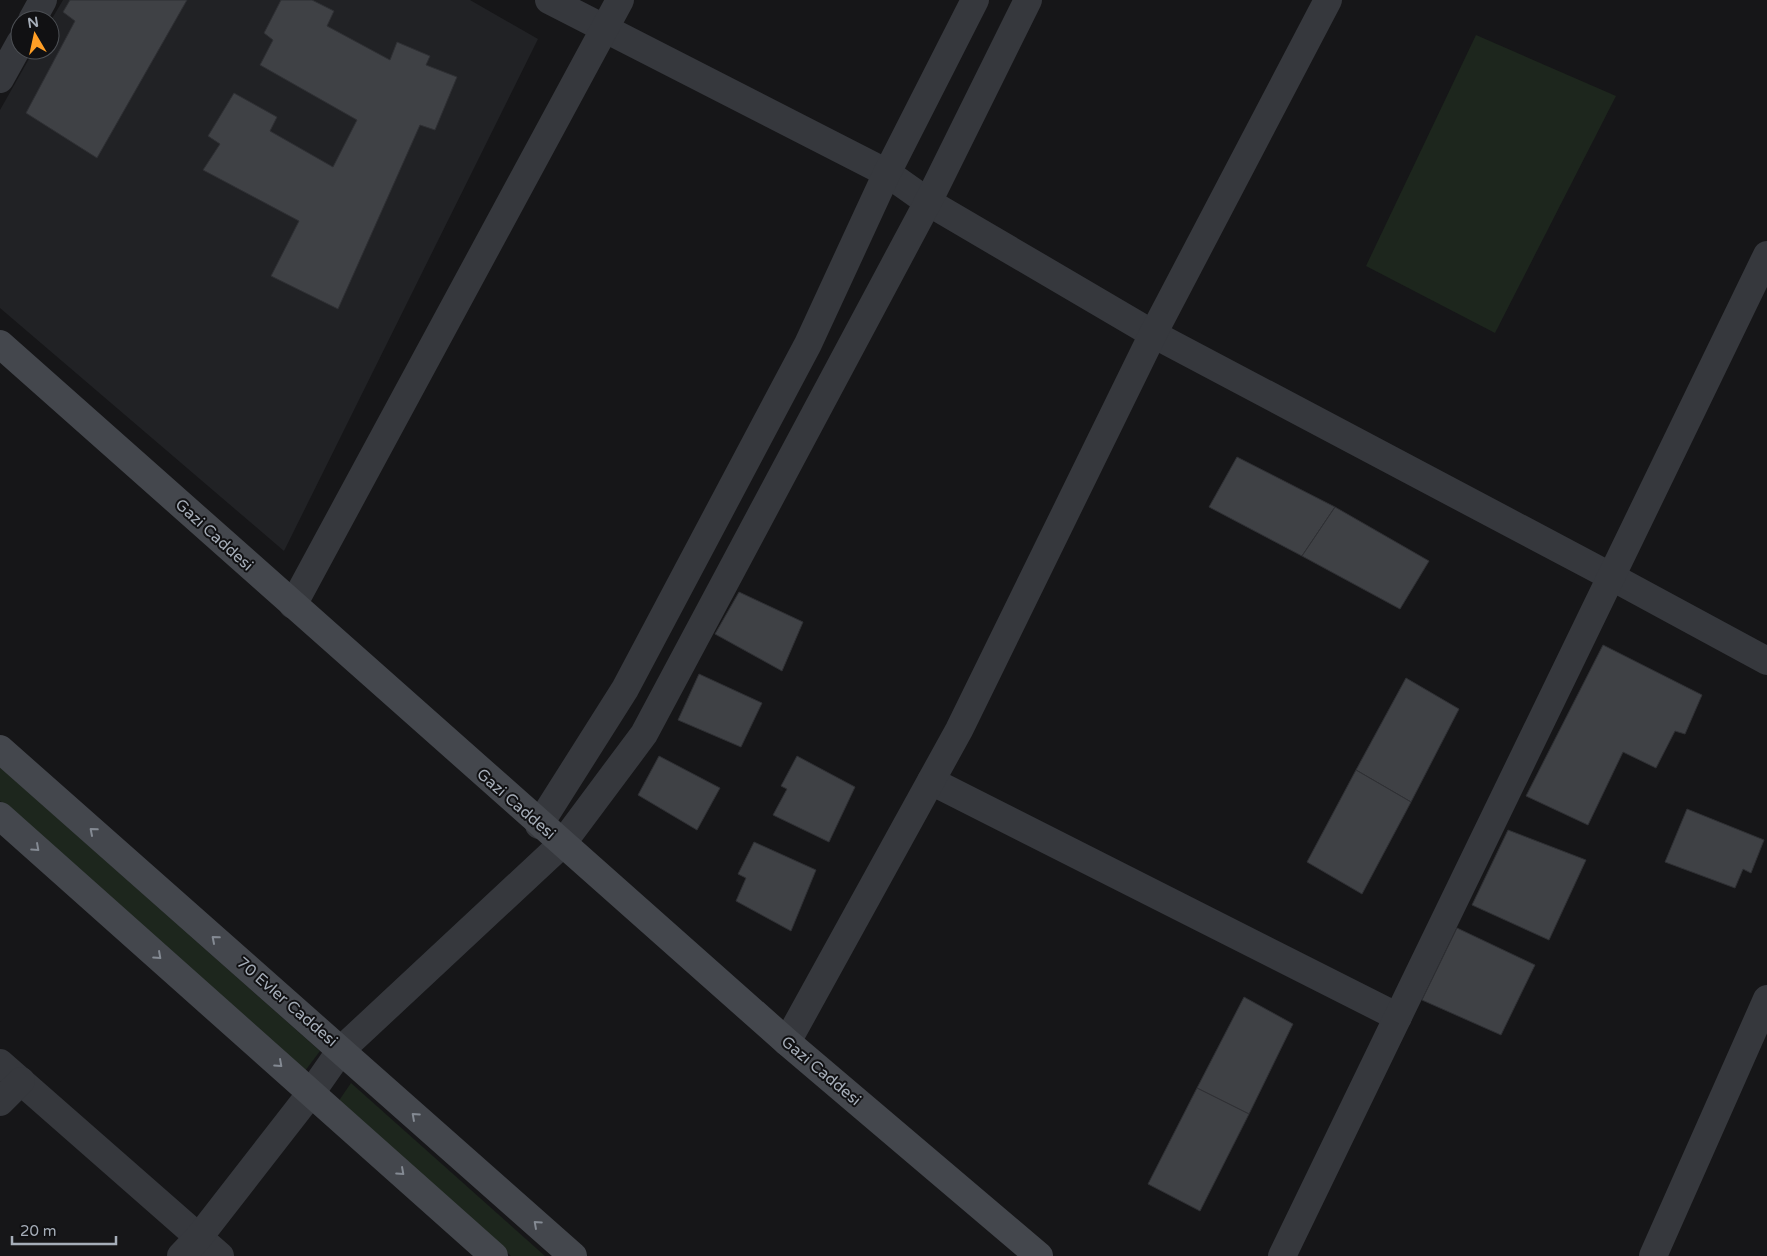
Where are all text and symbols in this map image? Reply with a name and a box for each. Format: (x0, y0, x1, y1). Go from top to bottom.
north arrow (10, 10, 60, 60)
text: N (26, 13, 40, 32)
street label: Gazi Caddesi (171, 495, 257, 575)
street label: Gazi Caddesi (472, 764, 560, 844)
one-way arrow (90, 829, 99, 837)
one-way arrow (31, 843, 40, 852)
one-way arrow (211, 936, 220, 945)
one-way arrow (152, 951, 161, 960)
street label: 70 Evler Caddesi (232, 953, 342, 1051)
street label: Gazi Caddesi (777, 1032, 865, 1110)
one-way arrow (274, 1059, 283, 1068)
one-way arrow (412, 1113, 421, 1122)
one-way arrow (395, 1167, 404, 1176)
scale bar (12, 1214, 116, 1246)
one-way arrow (534, 1221, 543, 1229)
text: 20 m (20, 1222, 57, 1240)

